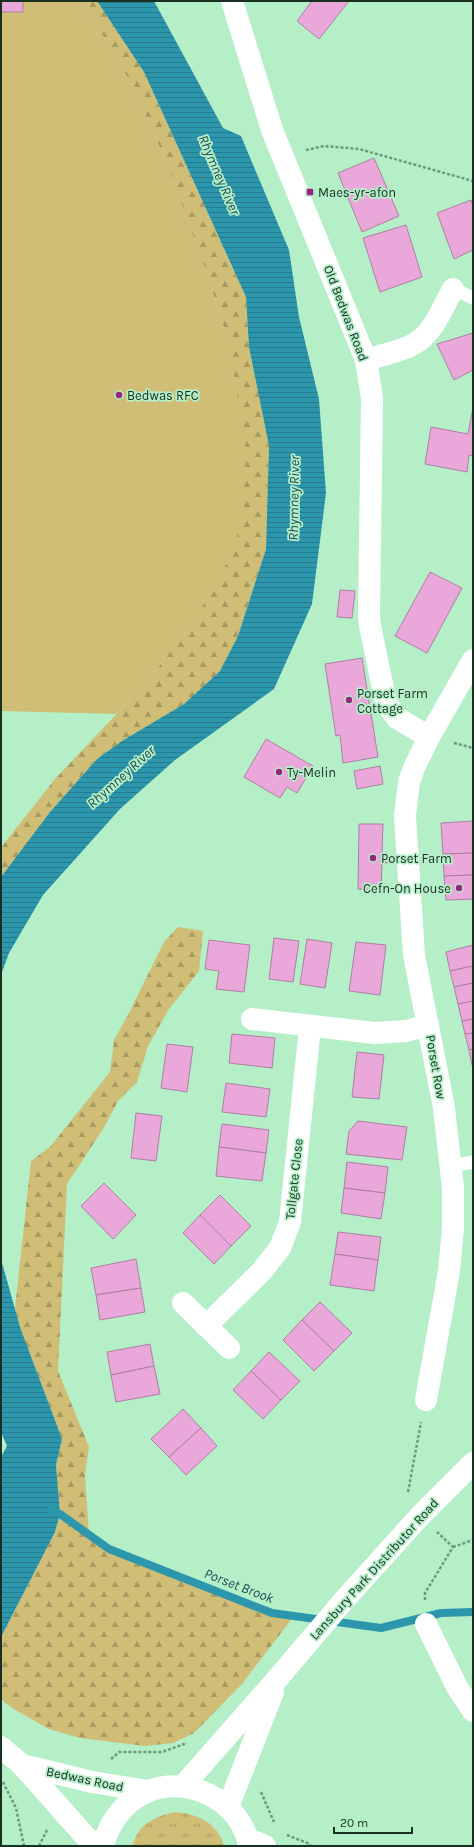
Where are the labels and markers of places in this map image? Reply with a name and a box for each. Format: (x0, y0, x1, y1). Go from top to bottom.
place label: Maes-yr-afon (318, 185, 396, 200)
marker: Maes-yr-afon (305, 187, 315, 197)
place label: Bedwas RFC (127, 388, 199, 403)
marker: Bedwas RFC (114, 390, 124, 400)
place label: Porset Farm Cottage (357, 686, 428, 716)
marker: Porset Farm Cottage (344, 695, 354, 705)
place label: Ty-Melin (287, 765, 336, 780)
marker: Ty-Melin (274, 767, 284, 777)
place label: Porset Farm (381, 851, 452, 866)
marker: Porset Farm (368, 853, 378, 863)
place label: Cefn-On House (363, 881, 451, 896)
marker: Cefn-On House (454, 883, 464, 893)

